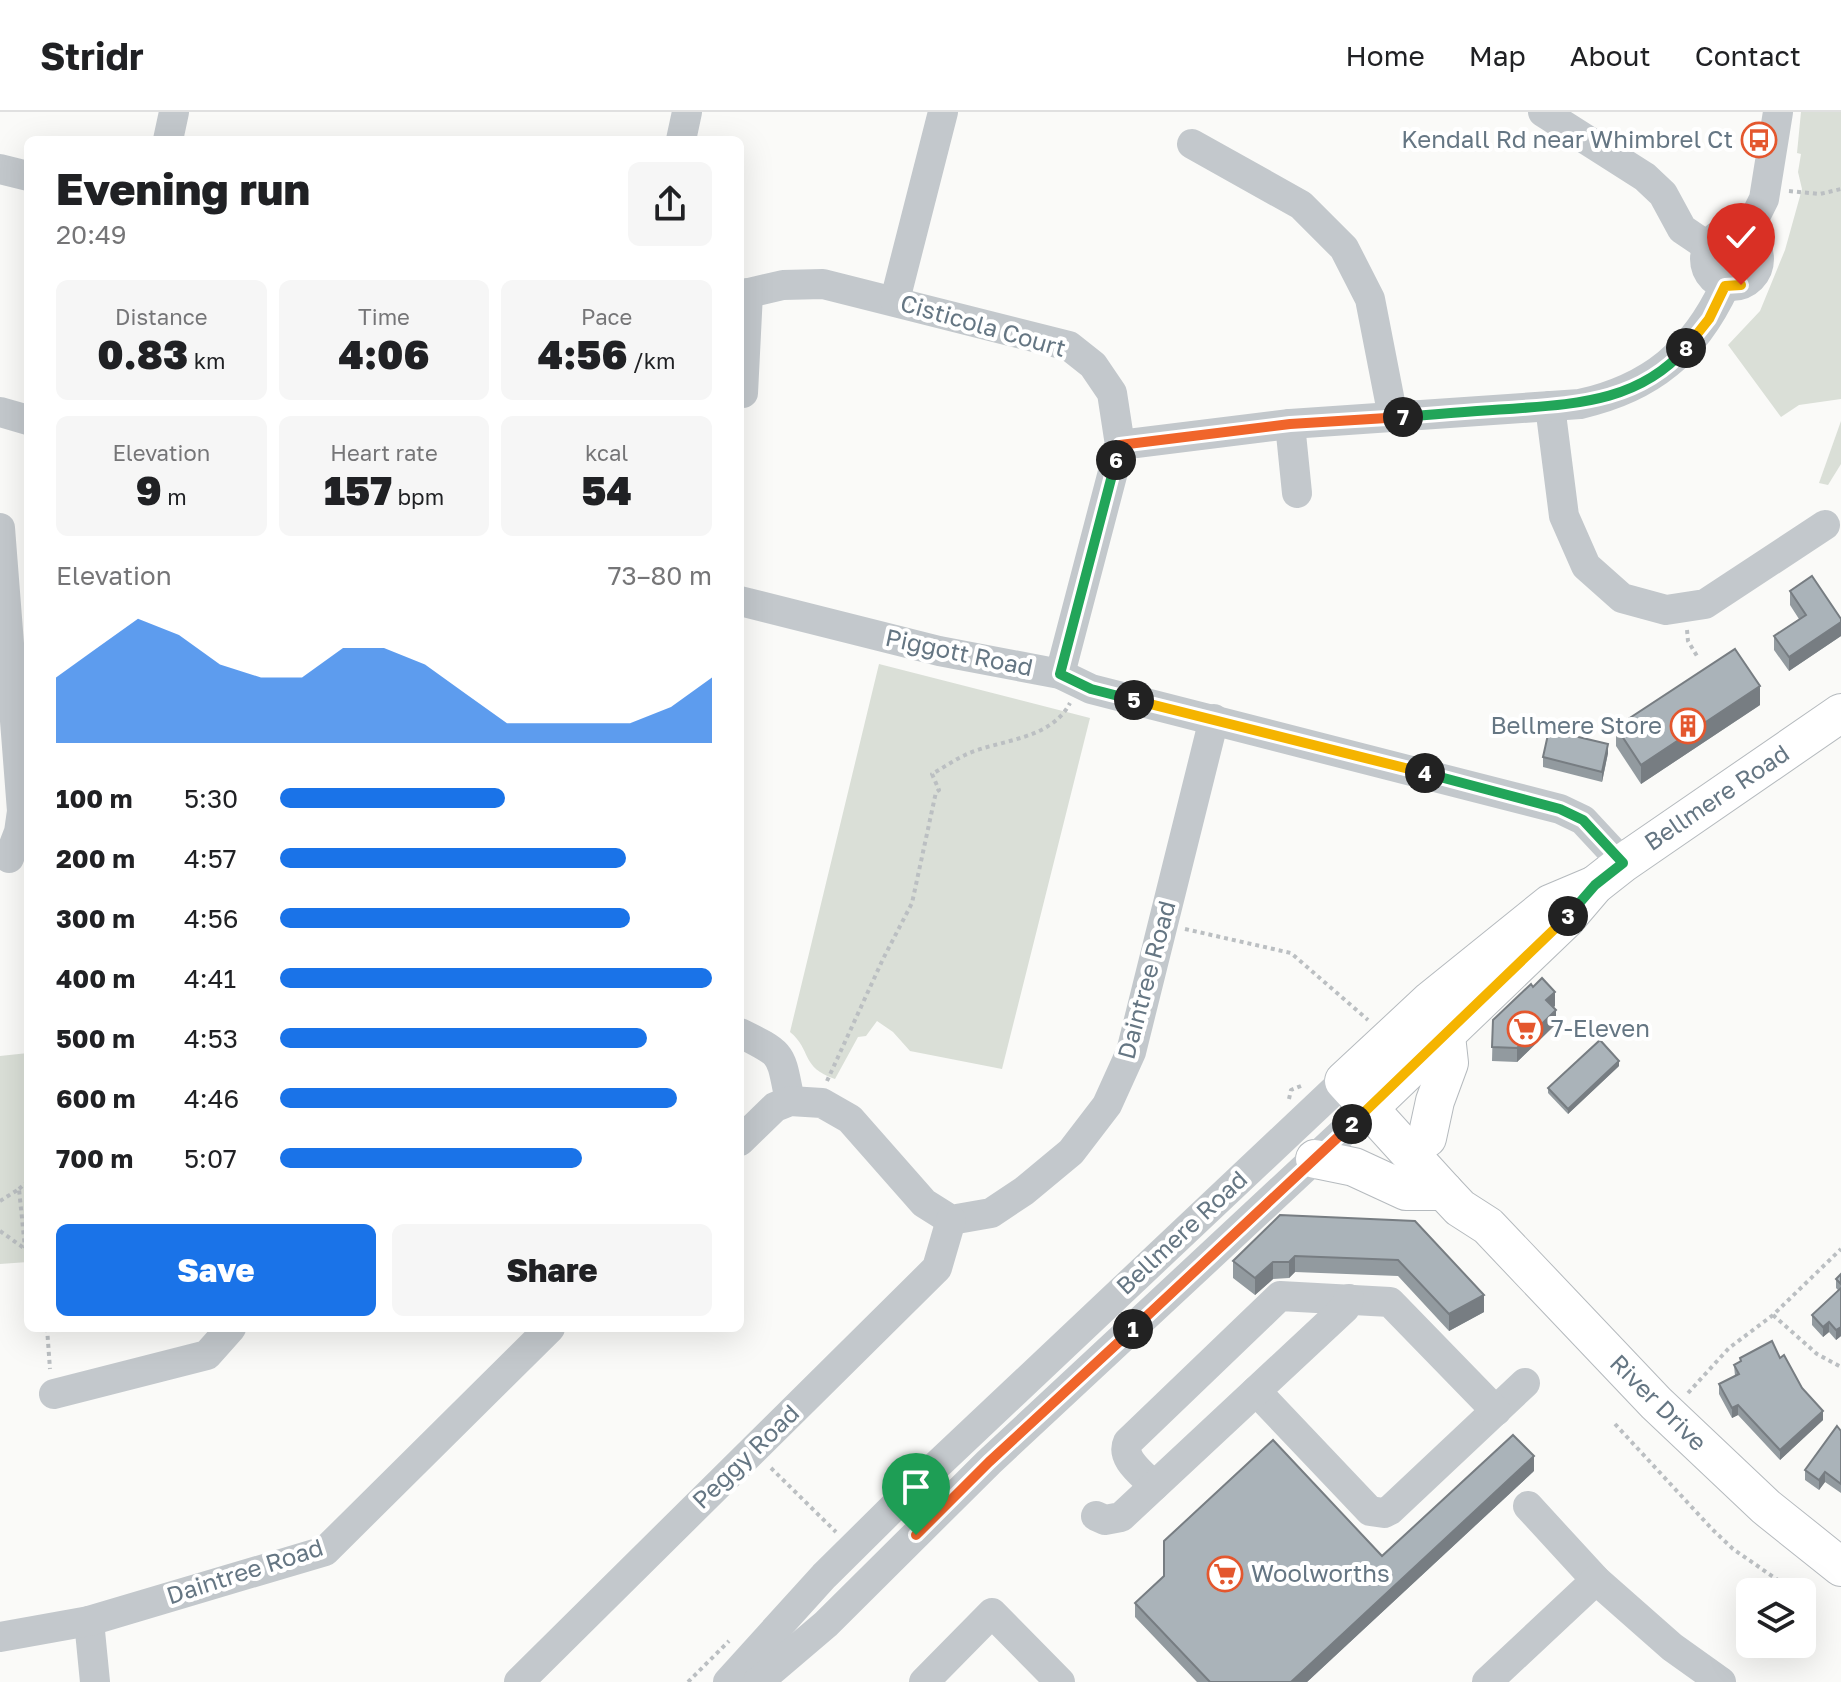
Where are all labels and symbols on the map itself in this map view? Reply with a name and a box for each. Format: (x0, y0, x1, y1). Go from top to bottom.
bus stop icon: Kendall Rd near Whimbrel Ct (1740, 121, 1778, 159)
place label: Kendall Rd near Whimbrel Ct (1401, 124, 1733, 153)
pin (1707, 203, 1775, 285)
street label: Cisticola Court (897, 287, 1070, 362)
pin: 8 (1666, 328, 1706, 368)
pin: 7 (1383, 397, 1423, 437)
pin: 6 (1096, 440, 1136, 480)
street label: Piggott Road (883, 622, 1036, 681)
pin: 5 (1114, 680, 1154, 720)
building icon: Bellmere Store (1669, 707, 1707, 745)
place label: Bellmere Store (1491, 710, 1662, 739)
street label: Bellmere Road (1638, 738, 1794, 856)
pin: 4 (1405, 753, 1445, 793)
pin: 3 (1548, 896, 1588, 936)
street label: Daintree Road (1110, 897, 1181, 1062)
supermarket icon: 7-Eleven (1506, 1010, 1544, 1048)
place label: 7-Eleven (1551, 1013, 1650, 1042)
pin: 2 (1332, 1104, 1372, 1144)
street label: Bellmere Road (1110, 1164, 1252, 1300)
pin: 1 (1113, 1309, 1153, 1349)
street label: River Drive (1605, 1348, 1713, 1456)
street label: Peggy Road (686, 1398, 804, 1514)
pin (882, 1453, 950, 1535)
street label: Daintree Road (163, 1532, 326, 1609)
supermarket icon: Woolworths (1206, 1555, 1244, 1593)
place label: Woolworths (1251, 1558, 1390, 1587)

